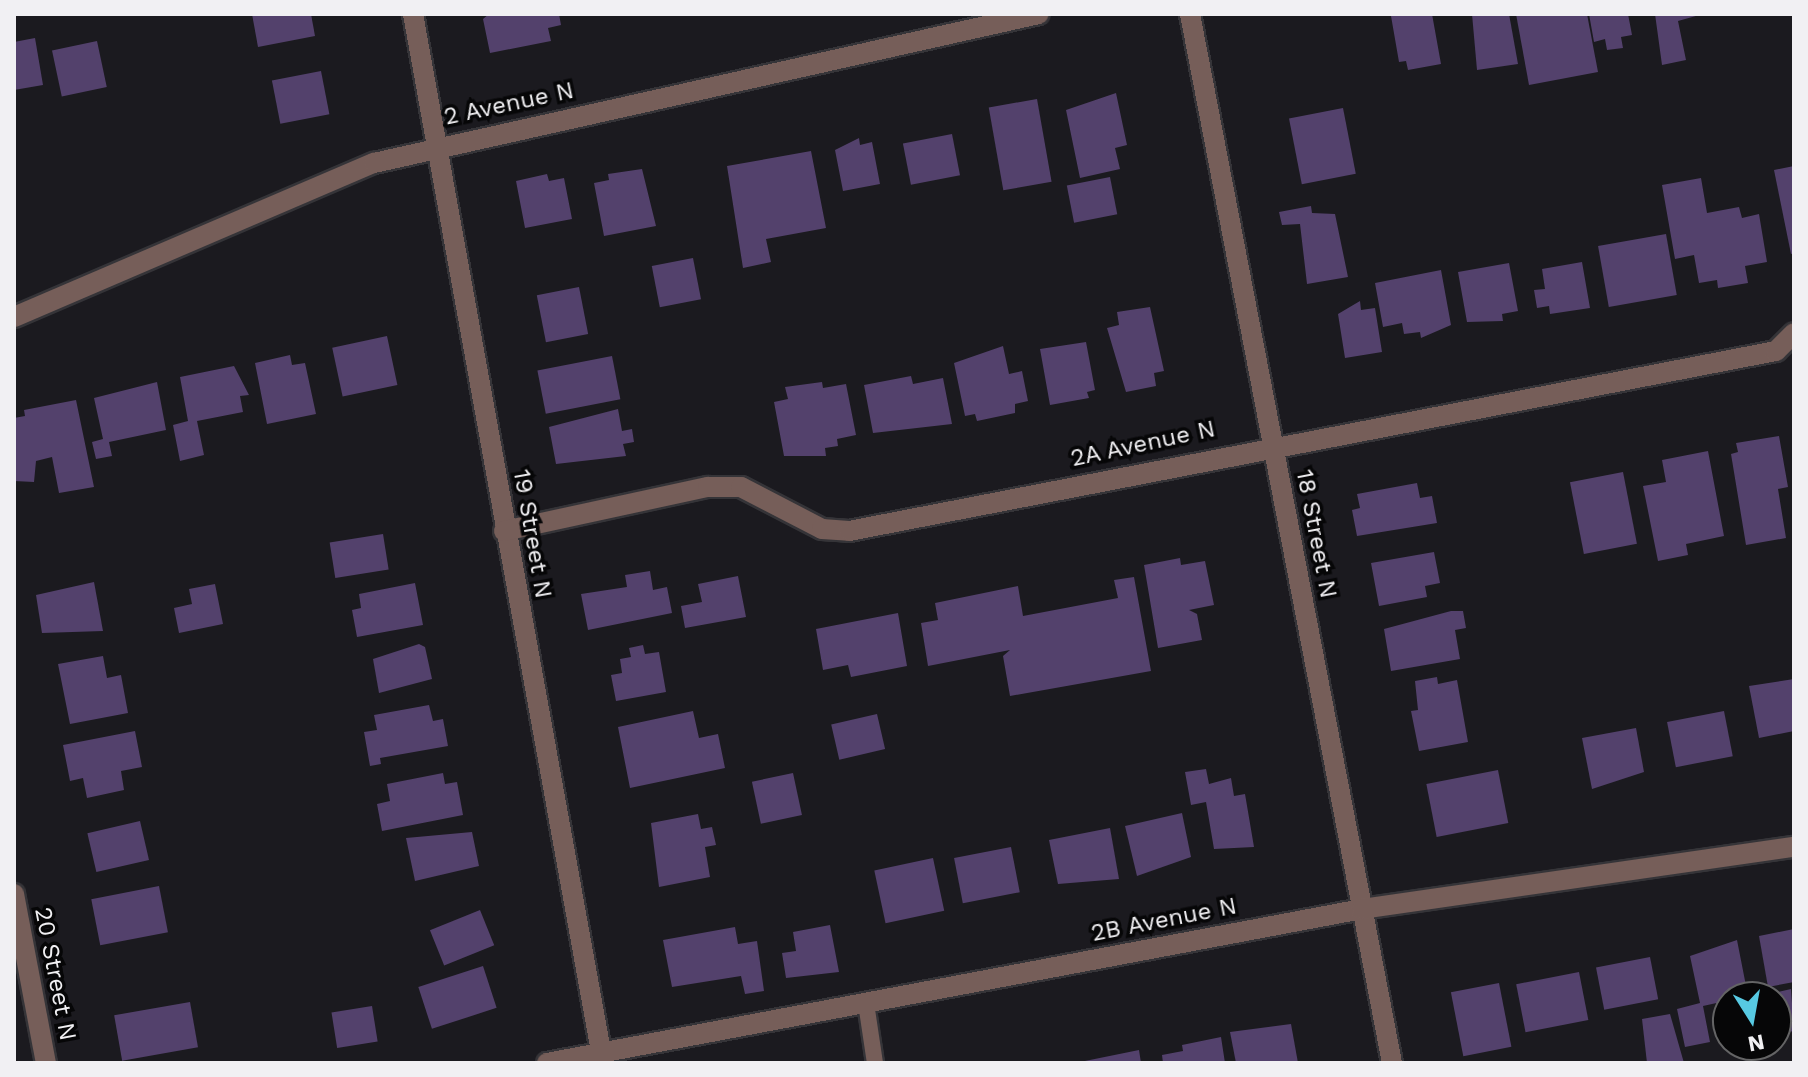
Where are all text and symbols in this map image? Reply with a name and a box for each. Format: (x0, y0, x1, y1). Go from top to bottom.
street label: 2 Avenue N (441, 76, 577, 132)
street label: 2A Avenue N (1067, 414, 1219, 474)
street label: 19 Street N (506, 467, 558, 601)
street label: 18 Street N (1289, 467, 1343, 601)
street label: 2B Avenue N (1088, 892, 1240, 948)
street label: 20 Street N (28, 905, 82, 1043)
north arrow (1712, 981, 1792, 1061)
text: N (1746, 1029, 1767, 1057)

